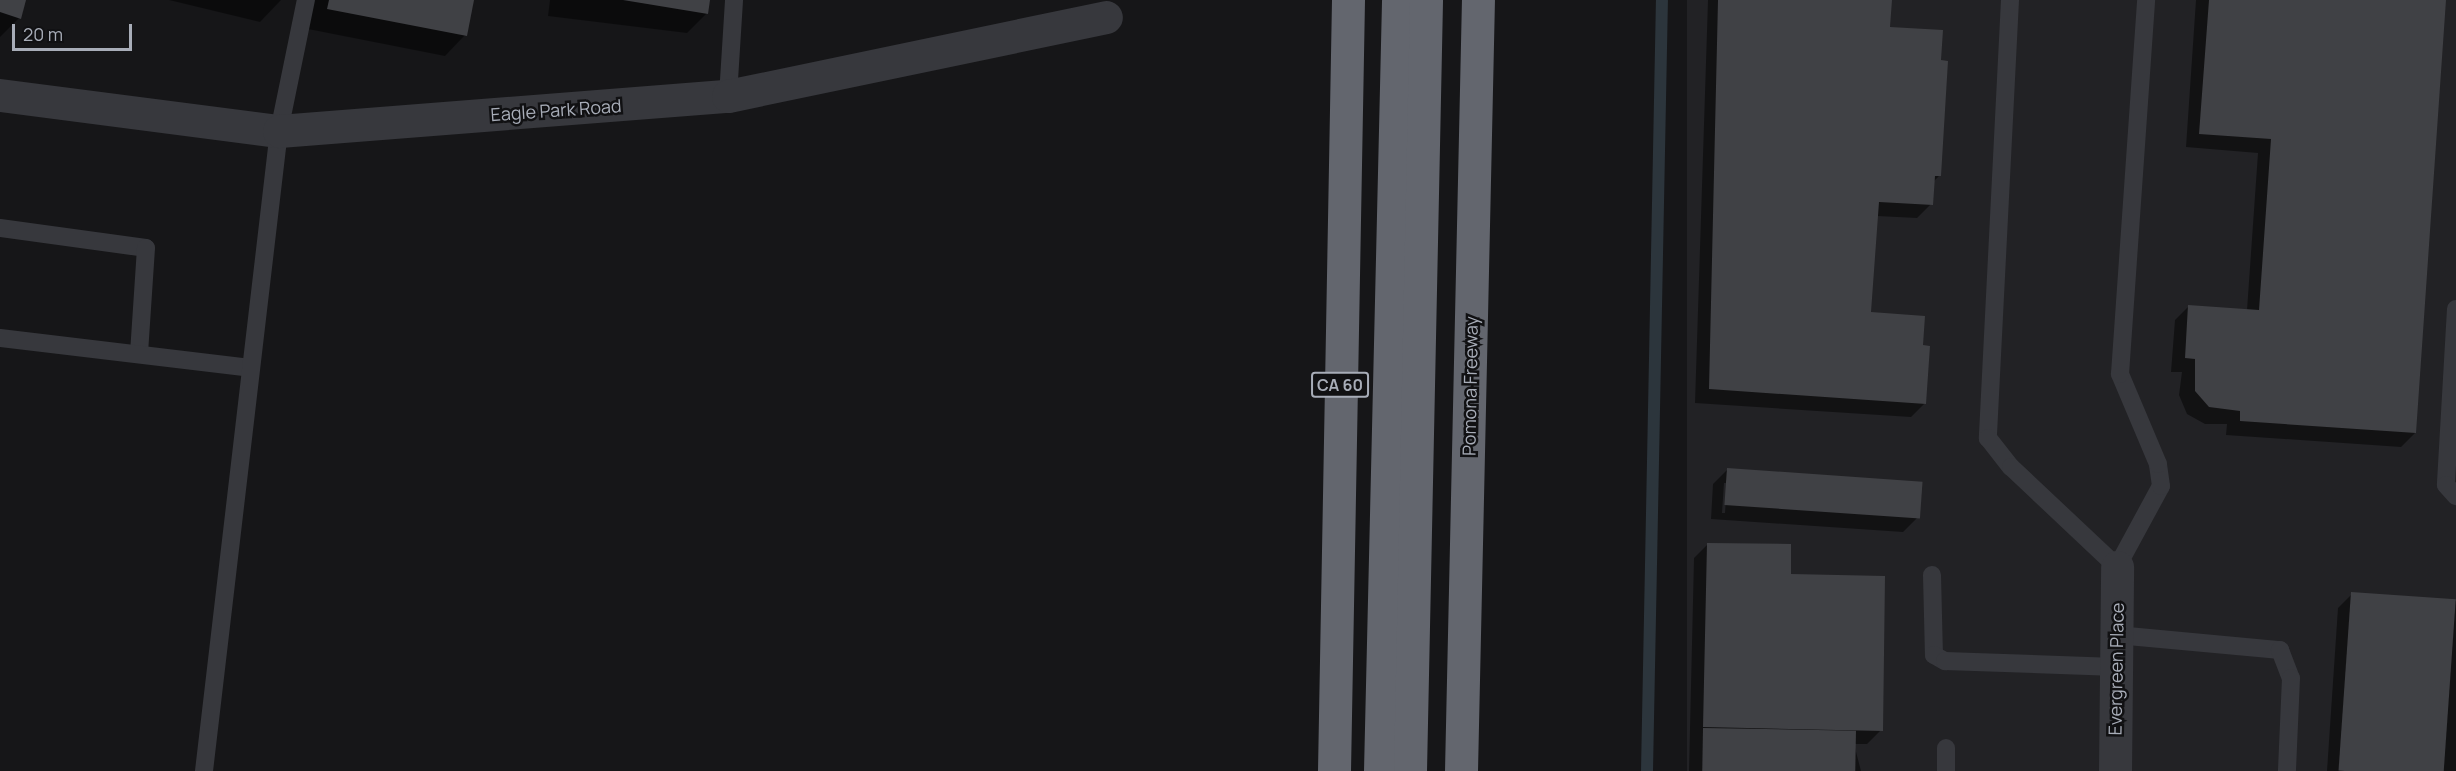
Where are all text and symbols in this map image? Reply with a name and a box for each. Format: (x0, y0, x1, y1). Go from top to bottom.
scale bar (15, 12, 135, 50)
text: 20 m (23, 22, 63, 46)
street label: Eagle Park Road (490, 95, 622, 125)
street label: Pomona Freeway (1458, 316, 1482, 456)
road number: CA 60 (1310, 372, 1370, 398)
street label: Evergreen Place (2104, 602, 2128, 736)

